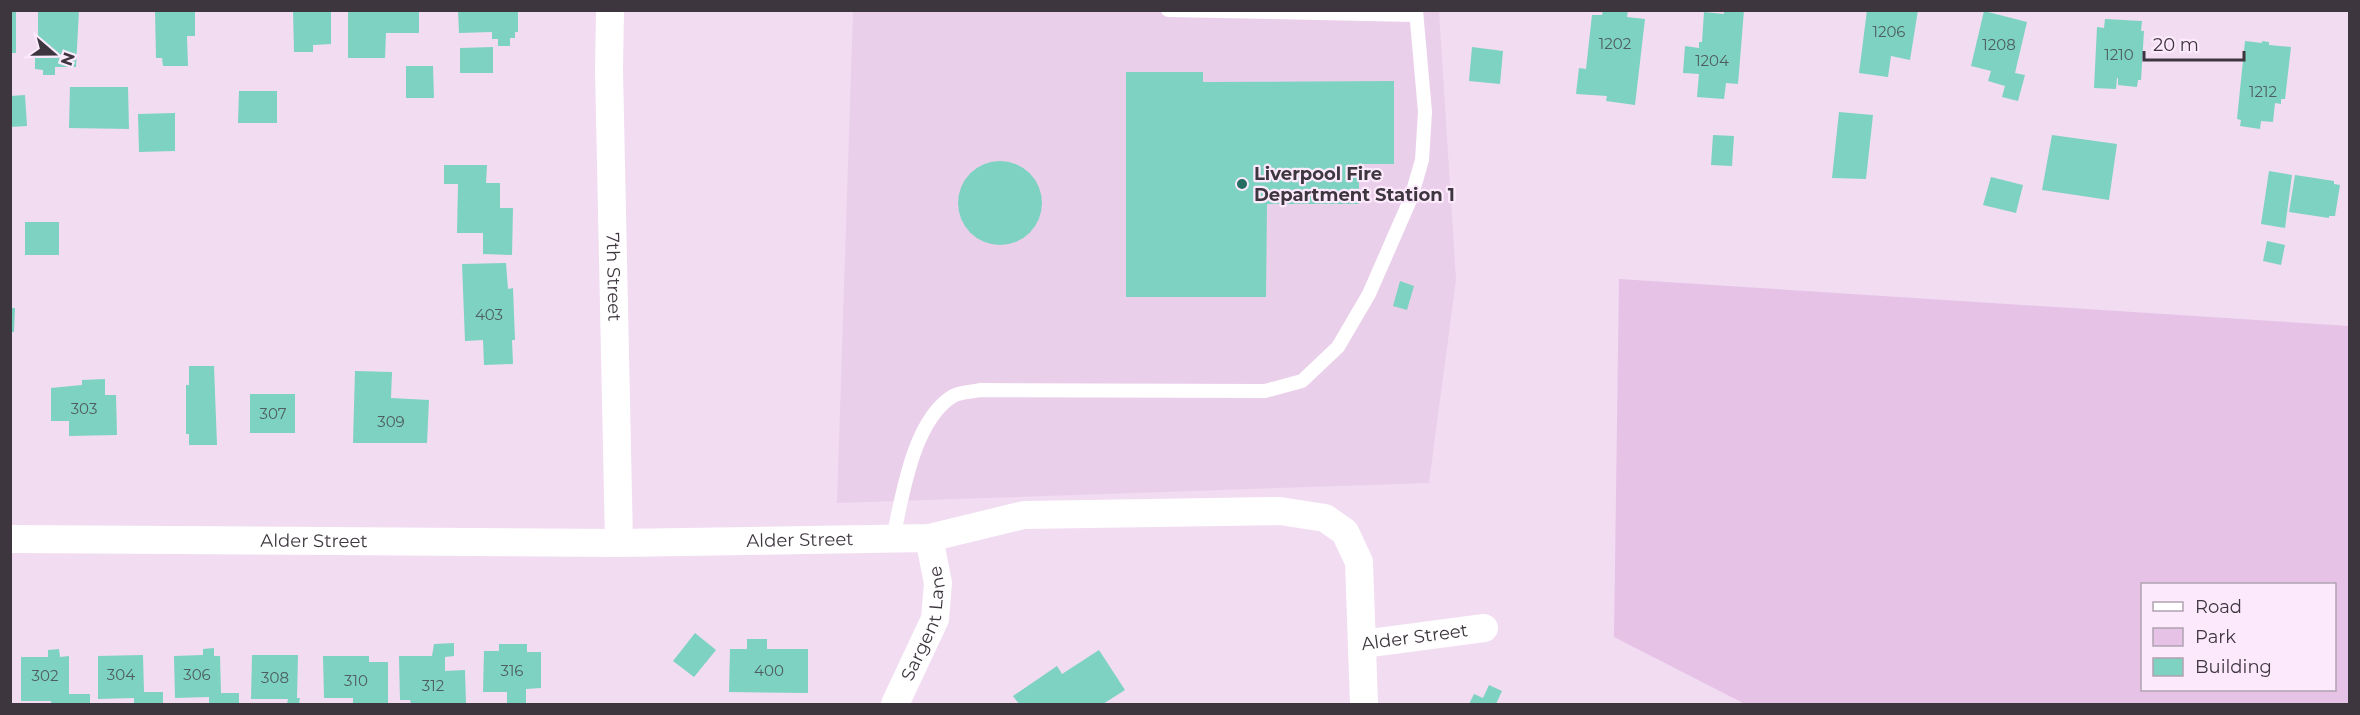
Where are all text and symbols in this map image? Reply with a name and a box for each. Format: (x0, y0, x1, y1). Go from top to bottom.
house number: 1206 (1873, 22, 1905, 41)
north arrow (24, 24, 84, 84)
scale bar (2144, 24, 2244, 62)
house number: 1202 (1599, 34, 1631, 53)
text: 20 m (2153, 34, 2199, 56)
house number: 1208 (1982, 35, 2016, 54)
house number: 1210 (2104, 45, 2134, 64)
text: N (56, 50, 79, 68)
house number: 1204 (1695, 51, 1729, 70)
house number: 1212 (2249, 82, 2277, 101)
place label: Liverpool Fire Department Station 1 (1254, 163, 1455, 206)
marker: Liverpool Fire Department Station 1 (1235, 177, 1249, 191)
street label: 7th Street (601, 232, 625, 322)
house number: 403 (475, 305, 503, 324)
house number: 303 (71, 399, 97, 418)
house number: 307 (259, 404, 287, 423)
house number: 309 (377, 412, 405, 431)
street label: Alder Street (746, 528, 854, 552)
street label: Alder Street (260, 530, 368, 552)
street label: Sargent Lane (896, 564, 950, 684)
legend (2141, 583, 2336, 691)
text: Road (2195, 596, 2242, 618)
street label: Alder Street (1360, 619, 1469, 655)
text: Park (2195, 626, 2236, 648)
text: Building (2195, 656, 2272, 678)
house number: 316 (500, 661, 524, 680)
house number: 400 (754, 661, 784, 680)
house number: 304 (107, 665, 135, 684)
house number: 306 (183, 665, 211, 684)
house number: 302 (32, 666, 58, 685)
house number: 308 (261, 668, 289, 687)
house number: 310 (344, 671, 368, 690)
house number: 312 (422, 676, 444, 695)

